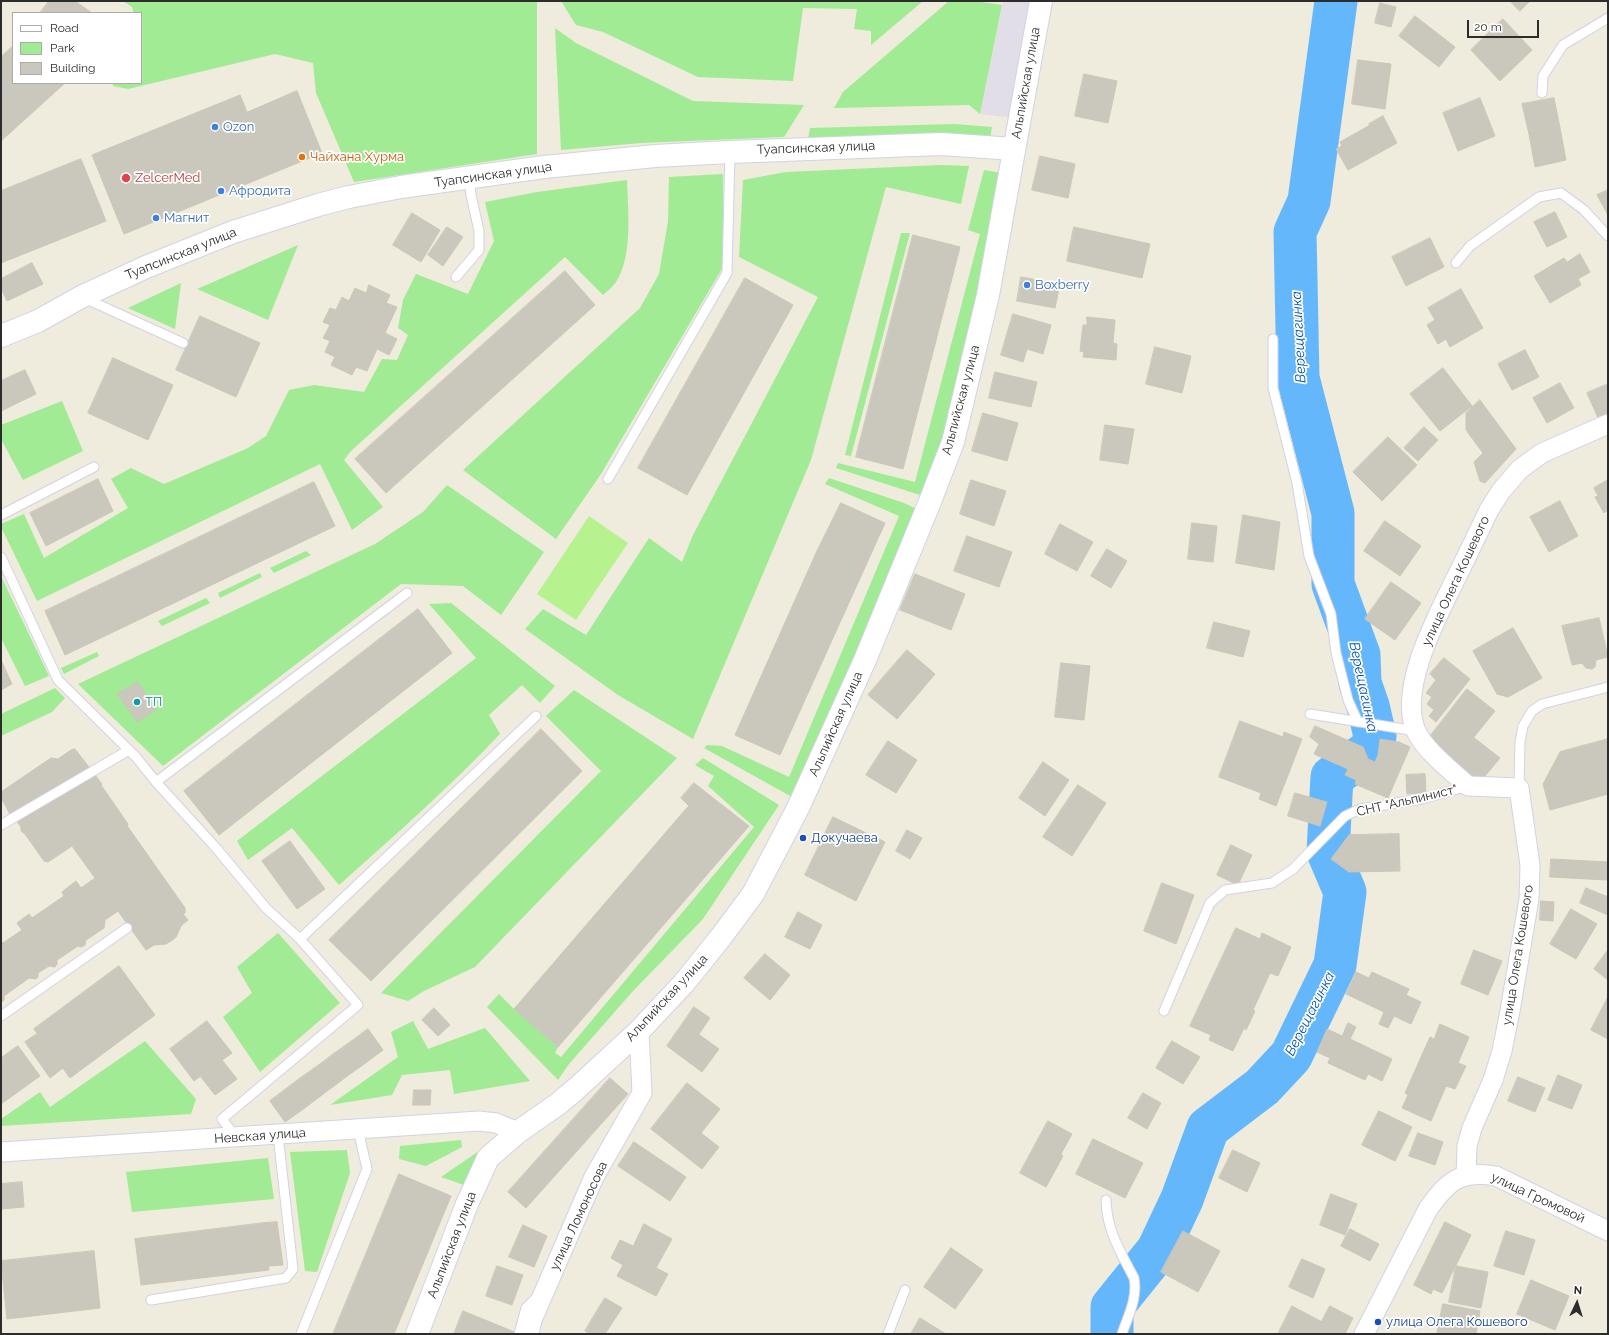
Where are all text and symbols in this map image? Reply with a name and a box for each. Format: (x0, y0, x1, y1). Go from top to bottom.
legend (12, 12, 142, 84)
scale bar (1469, 12, 1541, 38)
text: 20 m (1474, 20, 1502, 34)
text: Road (50, 21, 79, 35)
street label: Альпийская улица (1008, 26, 1044, 140)
text: Park (50, 41, 75, 55)
text: Building (50, 61, 96, 75)
place label: Ozon (223, 119, 254, 135)
marker: Ozon (210, 122, 220, 132)
street label: Туапсинская улица (757, 138, 875, 158)
place label: Чайхана Хурма (310, 149, 404, 165)
marker: Чайхана Хурма (297, 152, 307, 162)
street label: Туапсинская улица (433, 159, 553, 191)
place label: ZelcerMed (135, 170, 200, 186)
marker: ZelcerMed (120, 172, 132, 184)
place label: Афродита (229, 183, 291, 199)
marker: Афродита (216, 186, 226, 196)
place label: Магнит (164, 210, 209, 226)
marker: Магнит (151, 213, 161, 223)
street label: Туапсинская улица (123, 225, 239, 283)
place label: Boxberry (1035, 277, 1089, 293)
marker: Boxberry (1022, 280, 1032, 290)
water label: Верещагинка (1288, 291, 1310, 383)
street label: Альпийская улица (939, 343, 983, 457)
street label: улица Олега Кошевого (1419, 513, 1493, 649)
water label: Верещагинка (1345, 640, 1381, 734)
street label: Альпийская улица (806, 669, 866, 779)
place label: ТП (145, 694, 162, 710)
marker: ТП (132, 697, 142, 707)
street label: СНТ "Альпинист" (1355, 782, 1459, 820)
place label: Докучаева (811, 830, 878, 846)
marker: Докучаева (798, 833, 808, 843)
street label: улица Олега Кошевого (1499, 884, 1537, 1026)
street label: Альпийская улица (623, 951, 711, 1045)
water label: Верещагинка (1282, 969, 1338, 1059)
street label: Невская улица (214, 1125, 306, 1147)
street label: улица Ломоносова (547, 1159, 611, 1273)
street label: улица Громовой (1489, 1169, 1587, 1227)
street label: Альпийская улица (424, 1189, 480, 1301)
north arrow (1557, 1283, 1597, 1323)
text: N (1573, 1284, 1583, 1297)
place label: улица Олега Кошевого (1386, 1314, 1528, 1330)
marker: улица Олега Кошевого (1373, 1317, 1383, 1327)

